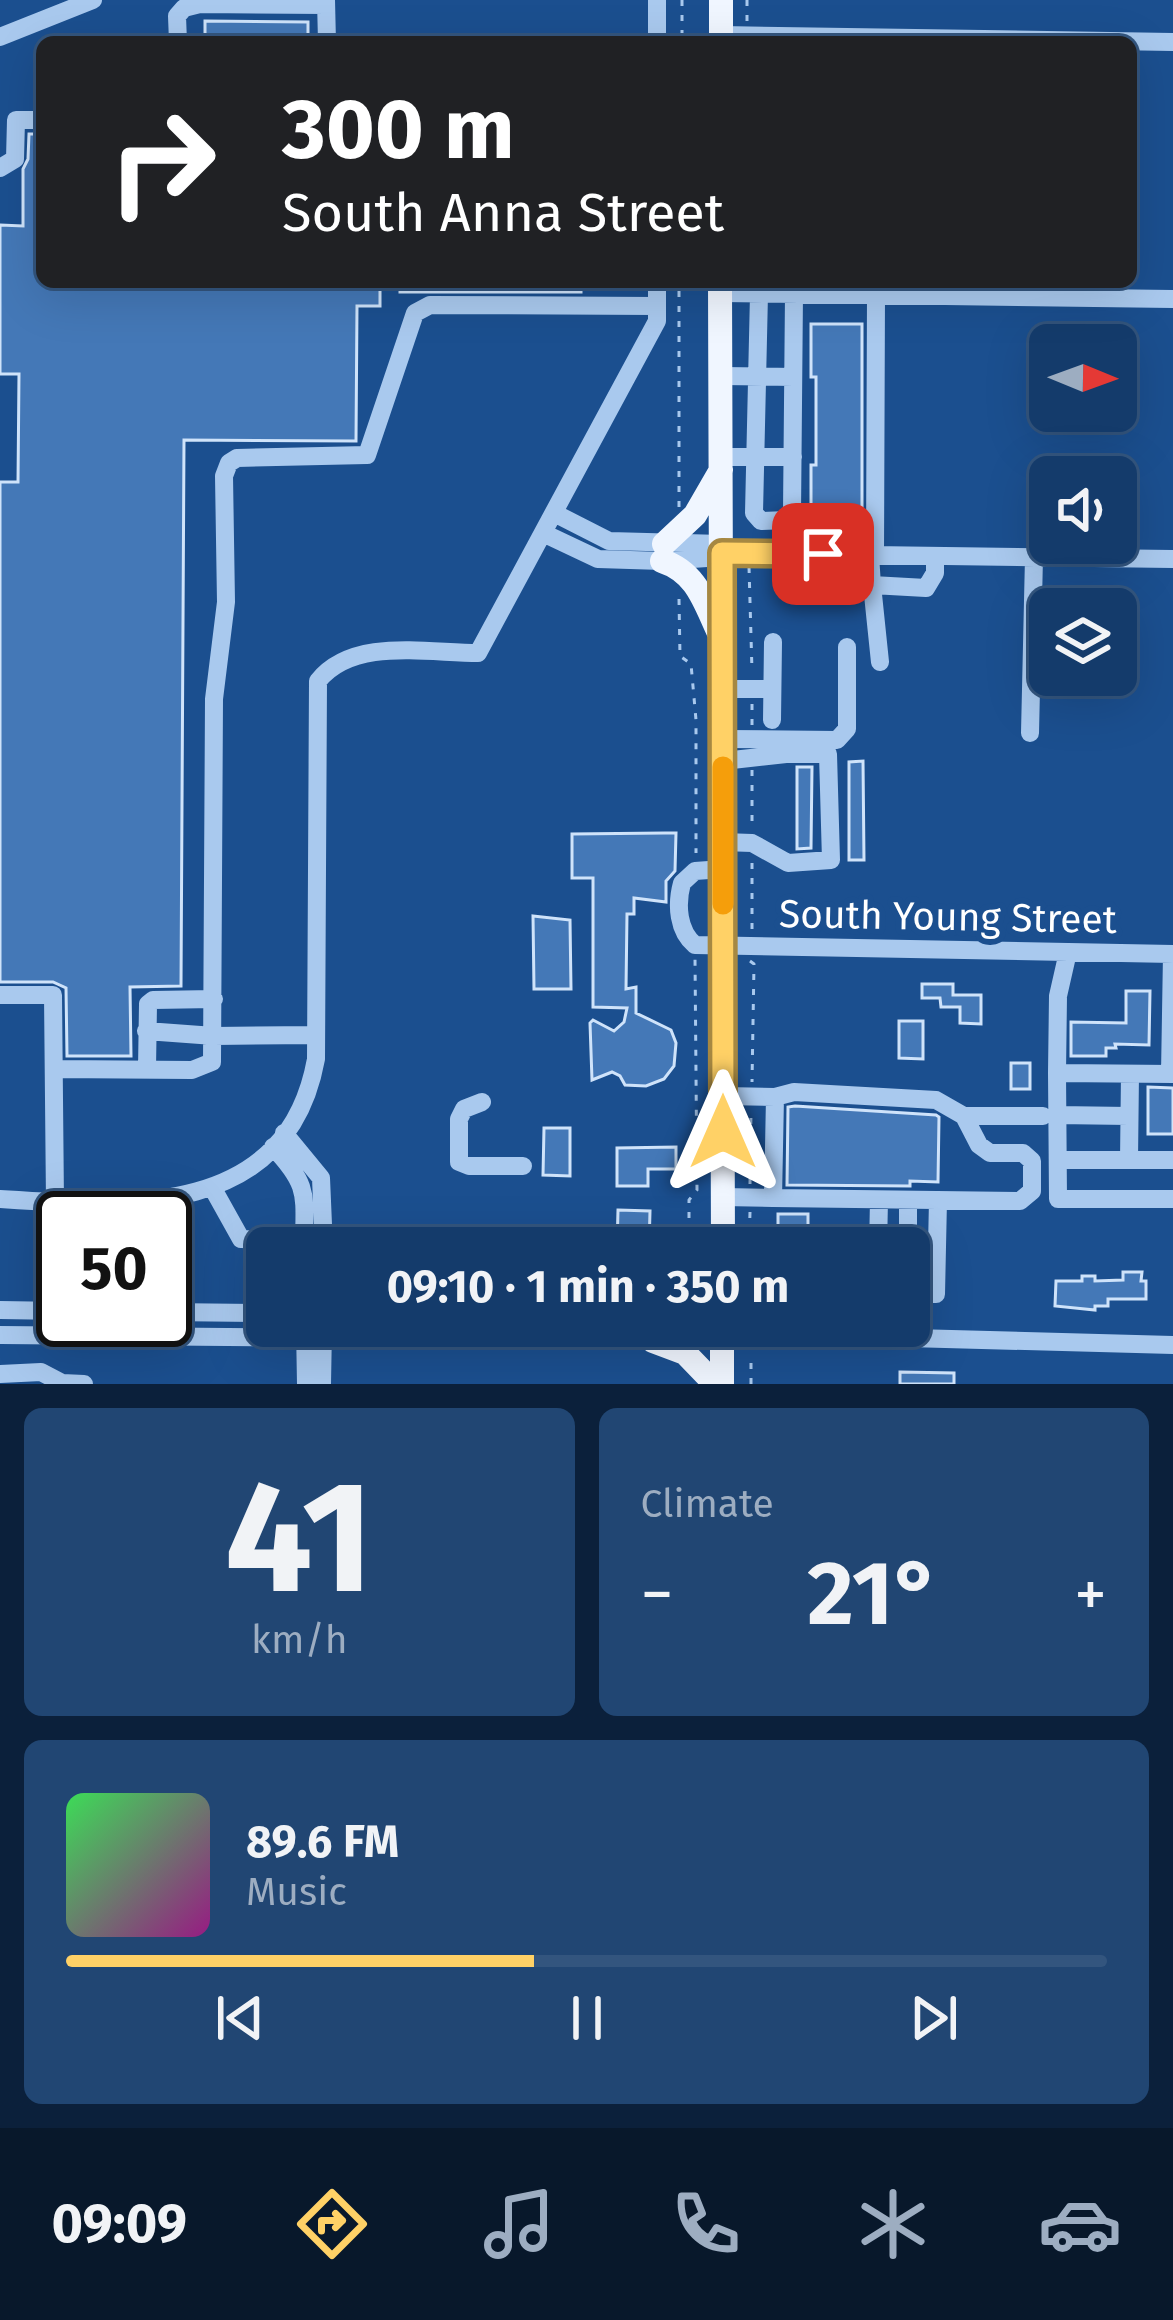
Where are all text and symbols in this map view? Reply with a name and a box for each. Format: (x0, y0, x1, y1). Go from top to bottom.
text: 300 m (282, 79, 515, 180)
icon: right (84, 84, 240, 240)
text: South Anna Street (282, 181, 724, 245)
north arrow (1029, 324, 1137, 432)
map controls (1029, 324, 1137, 696)
button: sound (1029, 456, 1137, 564)
pin (772, 503, 874, 605)
icon: arrive (790, 521, 856, 587)
button: layers (1029, 588, 1137, 696)
street label: South Young Street (779, 891, 1118, 943)
position arrow (660, 1069, 786, 1195)
speed limit sign: 50 (36, 1191, 192, 1347)
text: 09:10 · 1 min · 350 m (387, 1260, 789, 1314)
text: 41 (225, 1445, 374, 1632)
text: Climate (641, 1481, 774, 1527)
text: 21° (807, 1540, 940, 1648)
text: − (641, 1555, 674, 1634)
text: + (1074, 1555, 1107, 1634)
text: km/h (251, 1617, 348, 1663)
text: 89.6 FM (246, 1815, 399, 1869)
text: Music (246, 1869, 347, 1915)
icon: previous (207, 1985, 273, 2051)
icon: pause (554, 1985, 620, 2051)
icon: next (901, 1985, 967, 2051)
icon: directions (290, 2182, 374, 2266)
icon: music (477, 2182, 561, 2266)
icon: phone (664, 2182, 748, 2266)
icon: climate (851, 2182, 935, 2266)
icon: car (1038, 2182, 1122, 2266)
text: 09:09 (51, 2192, 187, 2256)

